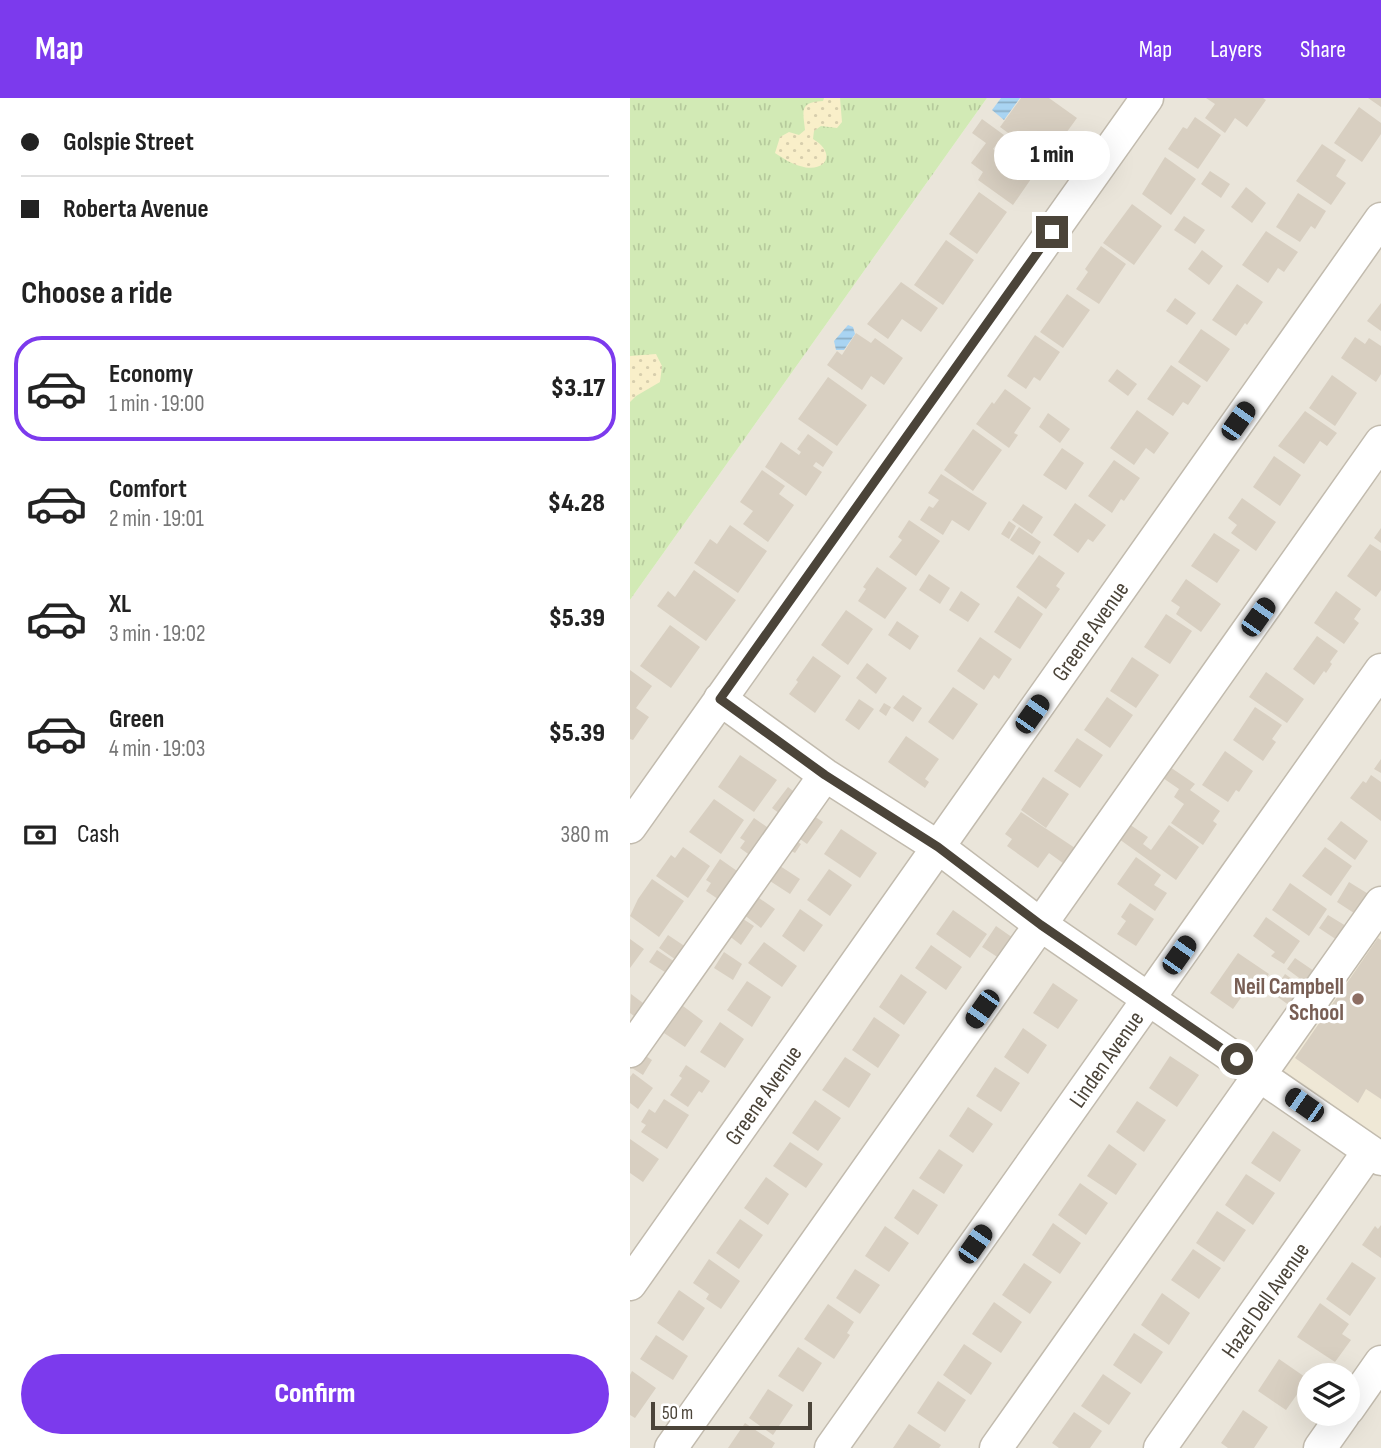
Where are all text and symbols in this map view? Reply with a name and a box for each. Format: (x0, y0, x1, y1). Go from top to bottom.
text: Map (35, 29, 84, 69)
text: Map (1139, 35, 1172, 64)
text: Layers (1210, 35, 1262, 64)
text: Share (1300, 35, 1346, 64)
text: Golspie Street (63, 127, 194, 158)
callout: 1 min (994, 130, 1110, 180)
text: 1 min (1030, 141, 1074, 169)
text: Roberta Avenue (63, 194, 209, 225)
route end (1036, 216, 1068, 248)
text: Choose a ride (21, 274, 173, 313)
icon: car (25, 357, 88, 420)
text: Economy (109, 359, 193, 390)
text: $3.17 (551, 373, 605, 404)
text: 1 min · 19:00 (109, 390, 205, 418)
car (1218, 398, 1259, 444)
icon: car (25, 472, 88, 535)
text: Comfort (109, 474, 187, 505)
text: $4.28 (548, 488, 605, 519)
text: 2 min · 19:01 (109, 505, 204, 533)
street label: Greene Avenue (1046, 576, 1135, 687)
icon: car (25, 587, 88, 650)
text: XL (109, 589, 131, 620)
car (1238, 594, 1279, 640)
text: $5.39 (549, 603, 605, 634)
text: 3 min · 19:02 (109, 620, 205, 648)
car (1012, 691, 1053, 737)
icon: car (25, 702, 88, 765)
text: Green (109, 704, 164, 735)
text: $5.39 (549, 718, 605, 749)
text: 4 min · 19:03 (109, 735, 206, 763)
icon: cash (21, 816, 59, 854)
text: Cash (77, 819, 120, 850)
text: 380 m (561, 821, 609, 849)
car (1159, 932, 1200, 978)
place label: Neil Campbell School (1234, 973, 1344, 1027)
car (962, 986, 1003, 1032)
marker: Neil Campbell School (1350, 991, 1366, 1007)
street label: Linden Avenue (1063, 1006, 1150, 1113)
street label: Greene Avenue (719, 1040, 808, 1151)
route start (1221, 1043, 1253, 1075)
car (1281, 1084, 1328, 1126)
car (955, 1221, 996, 1267)
street label: Hazel Dell Avenue (1216, 1237, 1316, 1364)
button: Confirm (21, 1354, 609, 1434)
map controls (1297, 1363, 1360, 1426)
button: layers (1297, 1363, 1360, 1426)
scale bar (651, 1399, 812, 1431)
text: 50 m (662, 1402, 693, 1425)

